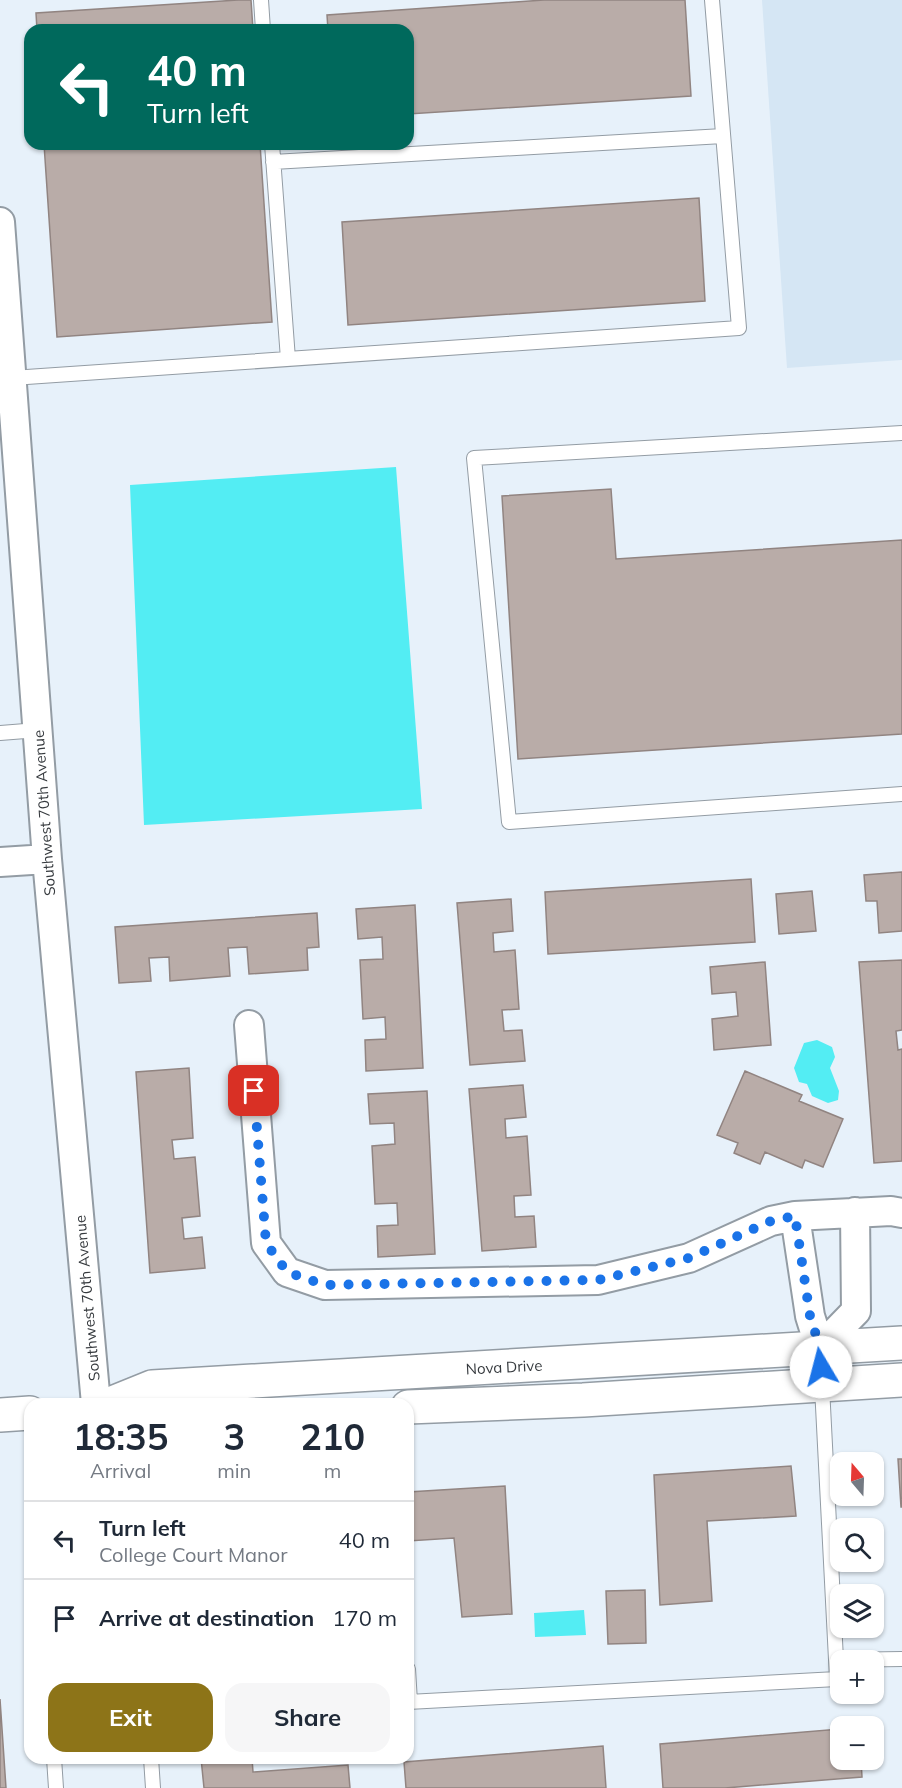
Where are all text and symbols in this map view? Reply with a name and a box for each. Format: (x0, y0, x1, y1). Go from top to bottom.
text: 40 m (147, 44, 247, 97)
icon: left (48, 48, 126, 126)
text: Turn left (147, 96, 249, 130)
street label: Southwest 70th Avenue (29, 729, 59, 897)
pin (228, 1065, 279, 1116)
icon: arrive (237, 1074, 270, 1107)
street label: Southwest 70th Avenue (70, 1214, 104, 1382)
position arrow (789, 1335, 853, 1399)
street label: Nova Drive (465, 1356, 543, 1378)
text: 18:35 (73, 1414, 168, 1459)
text: 3 (223, 1414, 245, 1459)
text: 210 (300, 1414, 365, 1459)
north arrow (830, 1452, 884, 1506)
map controls (830, 1452, 884, 1770)
text: Arrival (90, 1458, 151, 1483)
text: min (217, 1458, 251, 1483)
text: m (324, 1458, 341, 1483)
text: Turn left (99, 1514, 186, 1542)
button: search (830, 1518, 884, 1572)
icon: left (48, 1524, 81, 1557)
text: 40 m (339, 1526, 390, 1554)
text: College Court Manor (99, 1542, 287, 1567)
button: layers (830, 1584, 884, 1638)
icon: arrive (48, 1602, 81, 1635)
text: Arrive at destination (99, 1604, 314, 1632)
text: 170 m (332, 1604, 397, 1632)
button: + (830, 1650, 884, 1704)
button: Exit (48, 1683, 213, 1752)
button: Share (225, 1683, 390, 1752)
button: − (830, 1716, 884, 1770)

